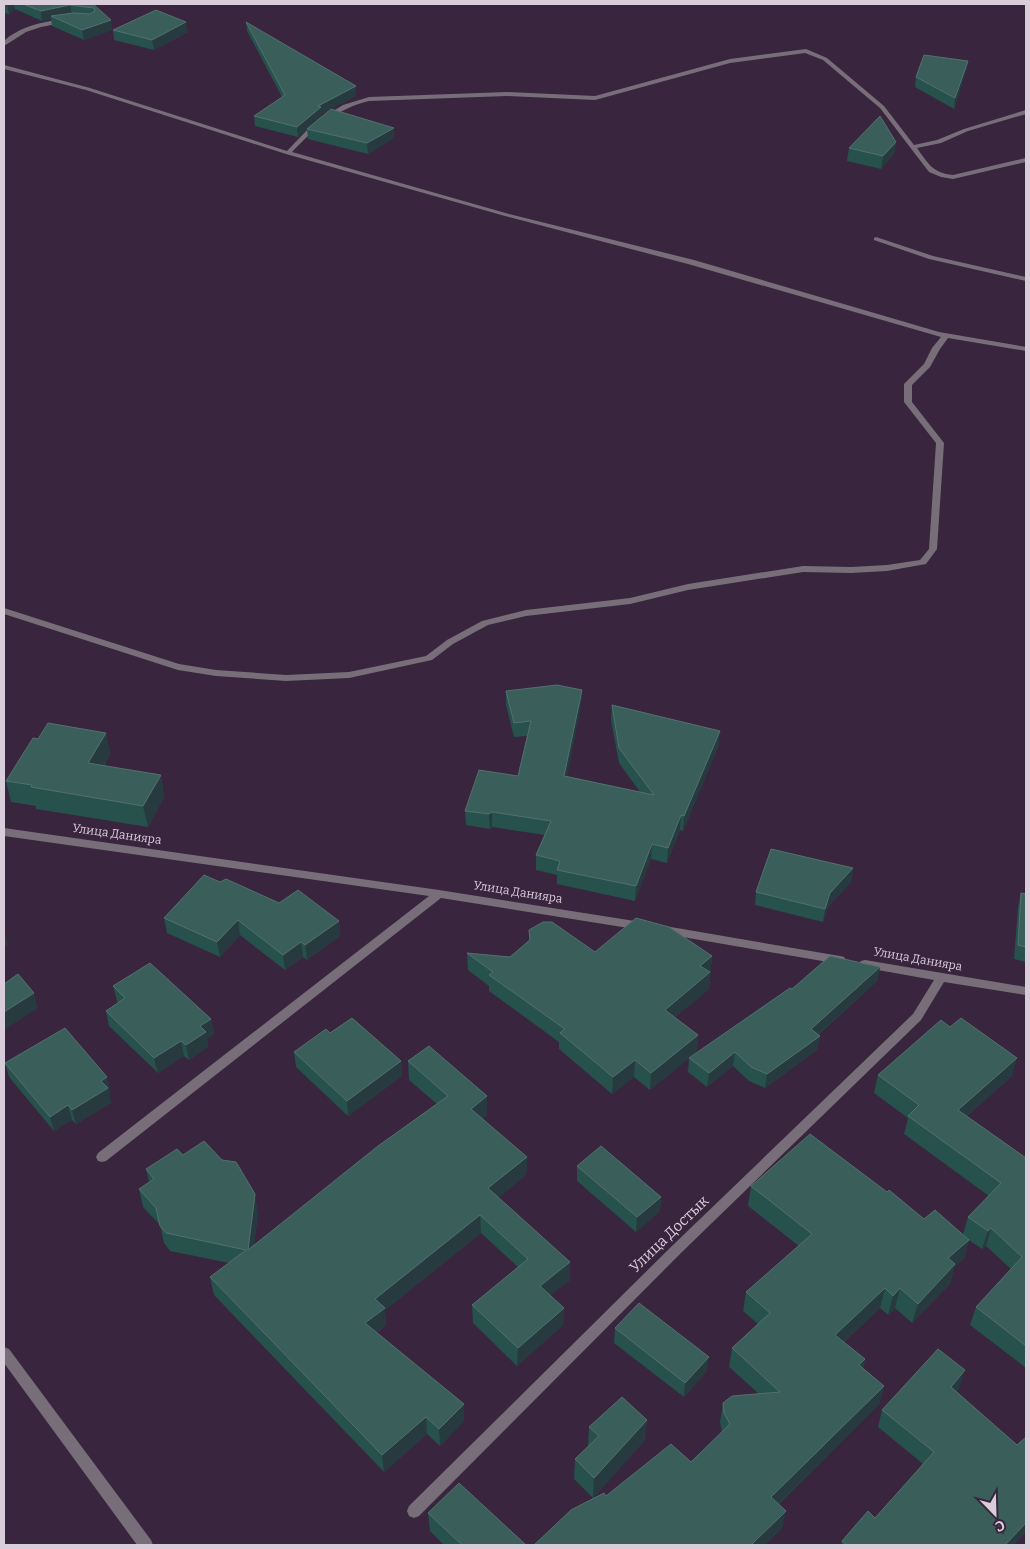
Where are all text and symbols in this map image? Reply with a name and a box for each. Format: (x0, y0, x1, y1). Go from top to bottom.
street label: Улица Данияра (71, 821, 163, 847)
street label: Улица Данияра (472, 878, 564, 906)
street label: Улица Данияра (872, 944, 964, 974)
street label: Улица Достык (626, 1192, 712, 1276)
north arrow (970, 1489, 1020, 1539)
text: С (992, 1516, 1007, 1535)

